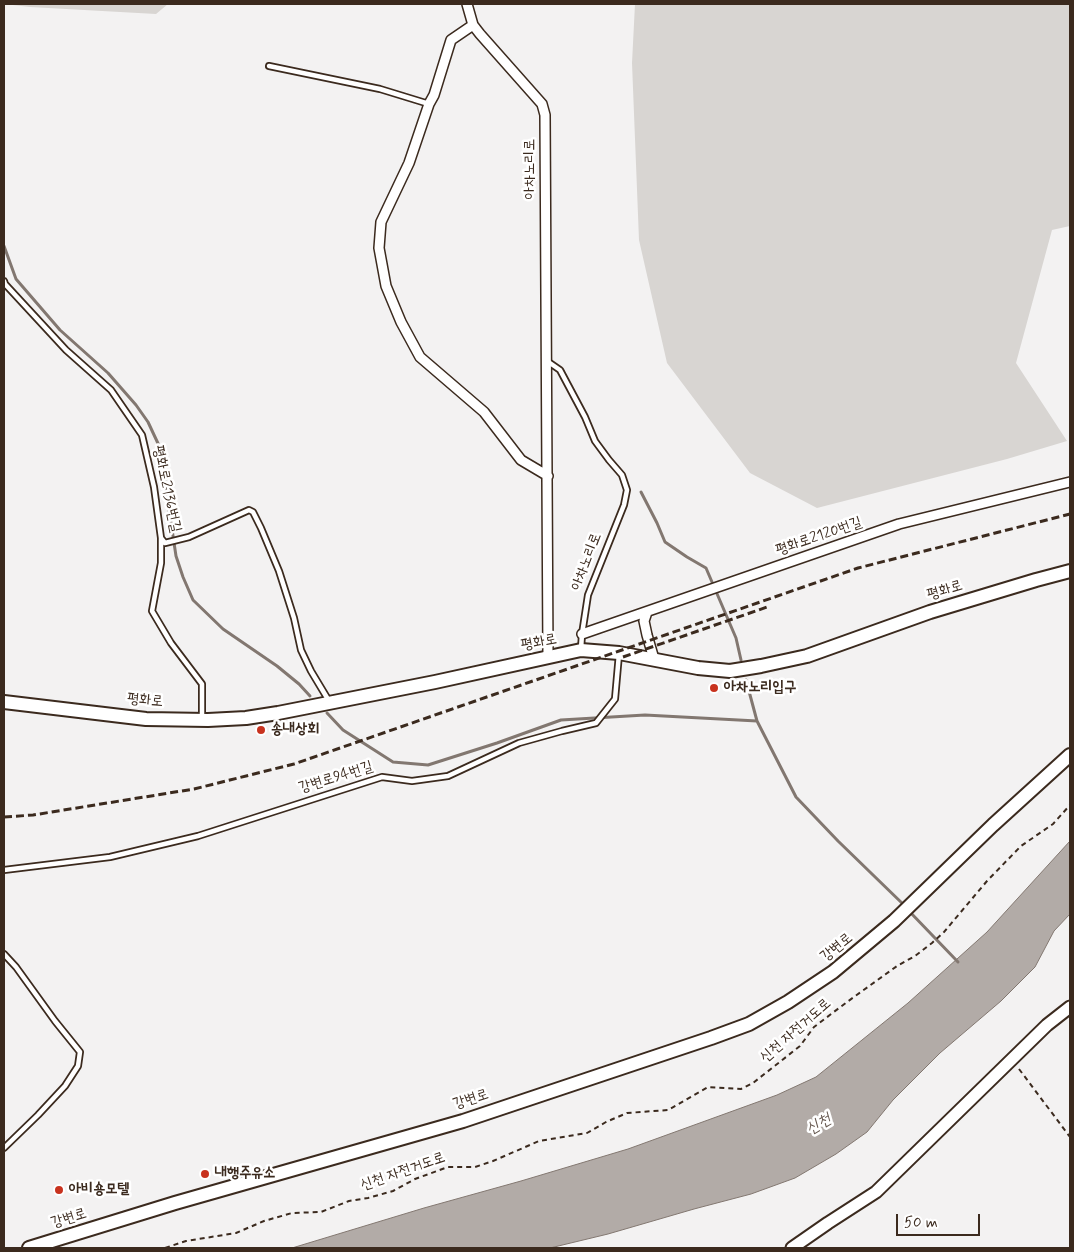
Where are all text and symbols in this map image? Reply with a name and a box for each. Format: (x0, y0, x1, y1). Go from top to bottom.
street label: 아차노리로 (522, 139, 540, 199)
street label: 평화로2136번길 (148, 444, 184, 534)
street label: 평화로2120번길 (773, 514, 865, 560)
street label: 아차노리로 (568, 531, 606, 593)
street label: 평화로 (925, 577, 965, 605)
street label: 평화로 (520, 631, 558, 655)
place label: 아차노리입구 (724, 679, 796, 697)
marker: 아차노리입구 (708, 682, 720, 694)
street label: 평화로 (126, 690, 164, 712)
place label: 송내상회 (271, 721, 319, 739)
marker: 송내상회 (255, 724, 267, 736)
street label: 강변로94번길 (297, 758, 375, 798)
street label: 강변로 (817, 930, 857, 966)
street label: 신천 자전거도로 (757, 995, 835, 1067)
street label: 강변로 (451, 1086, 491, 1114)
water label: 신천 (803, 1110, 835, 1140)
street label: 신천 자전거도로 (358, 1149, 448, 1195)
place label: 내행주유소 (215, 1165, 275, 1183)
marker: 내행주유소 (199, 1168, 211, 1180)
place label: 아비숑모텔 (69, 1181, 129, 1199)
marker: 아비숑모텔 (53, 1184, 65, 1196)
scale bar (899, 1204, 983, 1236)
street label: 강변로 (49, 1205, 89, 1233)
text: 50 m (904, 1213, 938, 1233)

